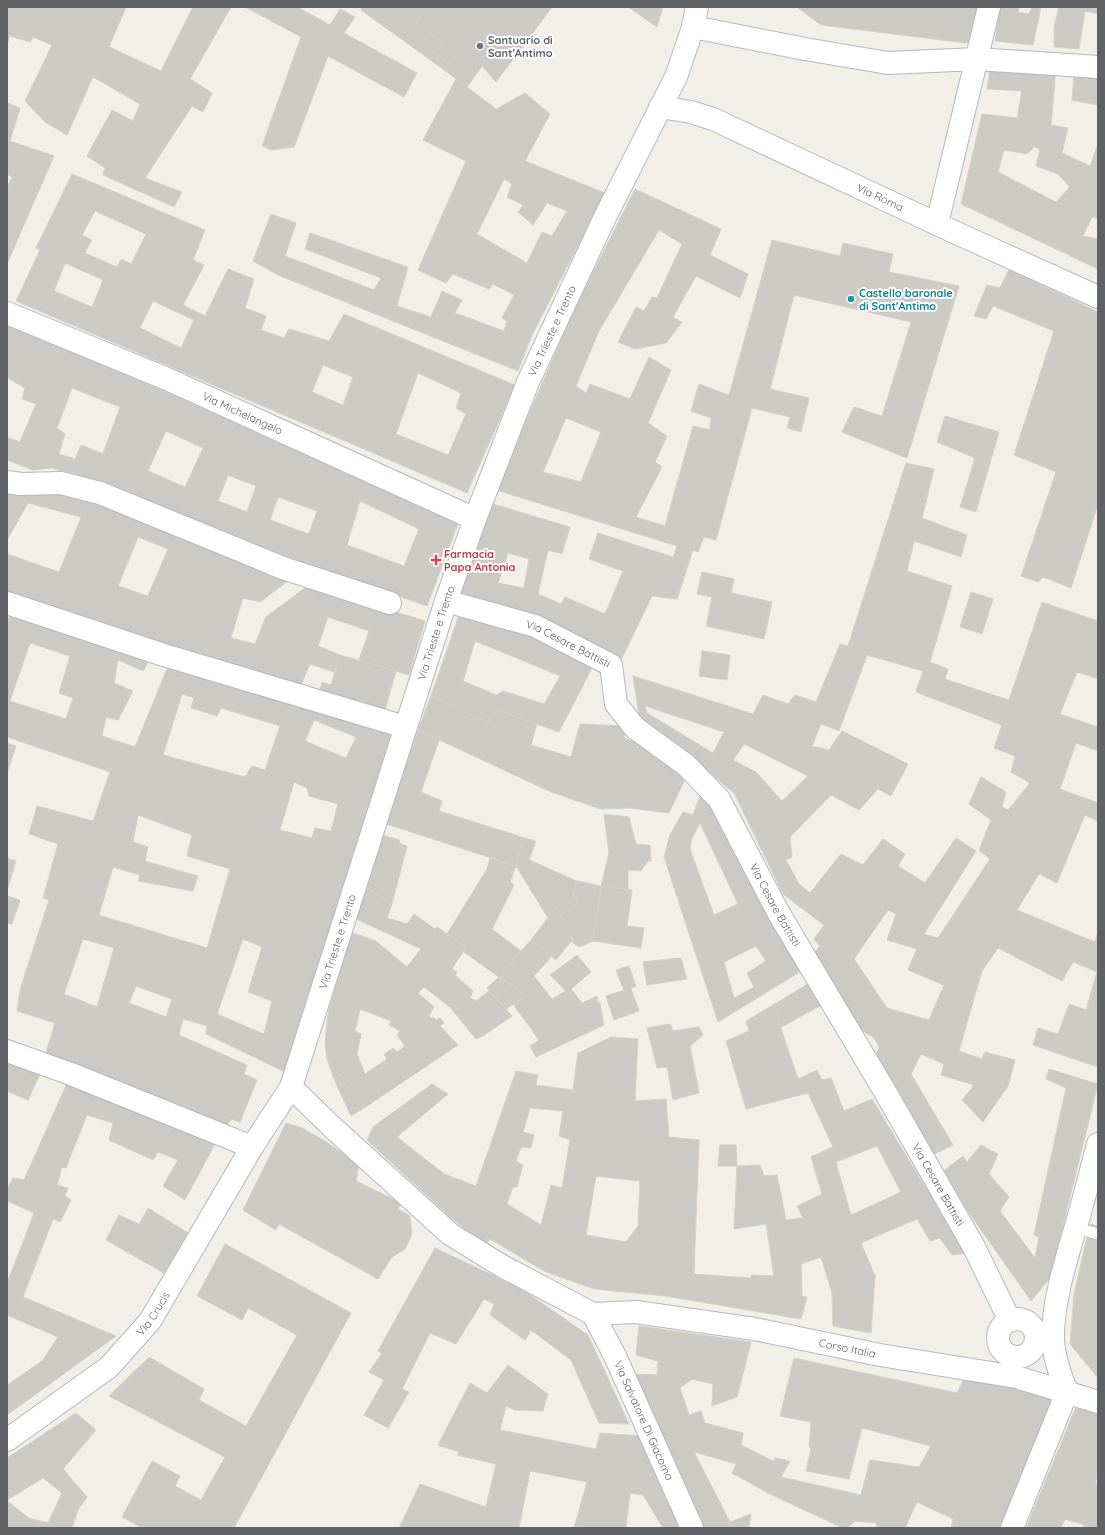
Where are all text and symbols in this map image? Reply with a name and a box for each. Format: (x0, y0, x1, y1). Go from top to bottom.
place label: Santuario di Sant'Antimo (488, 33, 553, 60)
marker: Santuario di Sant'Antimo (475, 41, 485, 51)
street label: Via Roma (854, 180, 906, 214)
street label: Via Trieste e Trento (525, 283, 579, 378)
place label: Castello baronale di Sant'Antimo (859, 286, 953, 313)
marker: Castello baronale di Sant'Antimo (846, 294, 856, 304)
street label: Via Michelangelo (200, 389, 285, 438)
place label: Farmacia Papa Antonia (444, 547, 515, 574)
marker: Farmacia Papa Antonia (431, 555, 441, 565)
street label: Via Trieste e Trento (414, 583, 458, 682)
street label: Via Cesare Battisti (525, 617, 613, 671)
street label: Via Cesare Battisti (747, 861, 804, 949)
street label: Via Trieste e Trento (316, 892, 359, 991)
street label: Via Cesare Battisti (909, 1141, 967, 1228)
street label: Via Crucis (133, 1289, 173, 1339)
street label: Corso Italia (818, 1335, 877, 1361)
street label: Via Salvatore Di Giacomo (611, 1358, 677, 1483)

